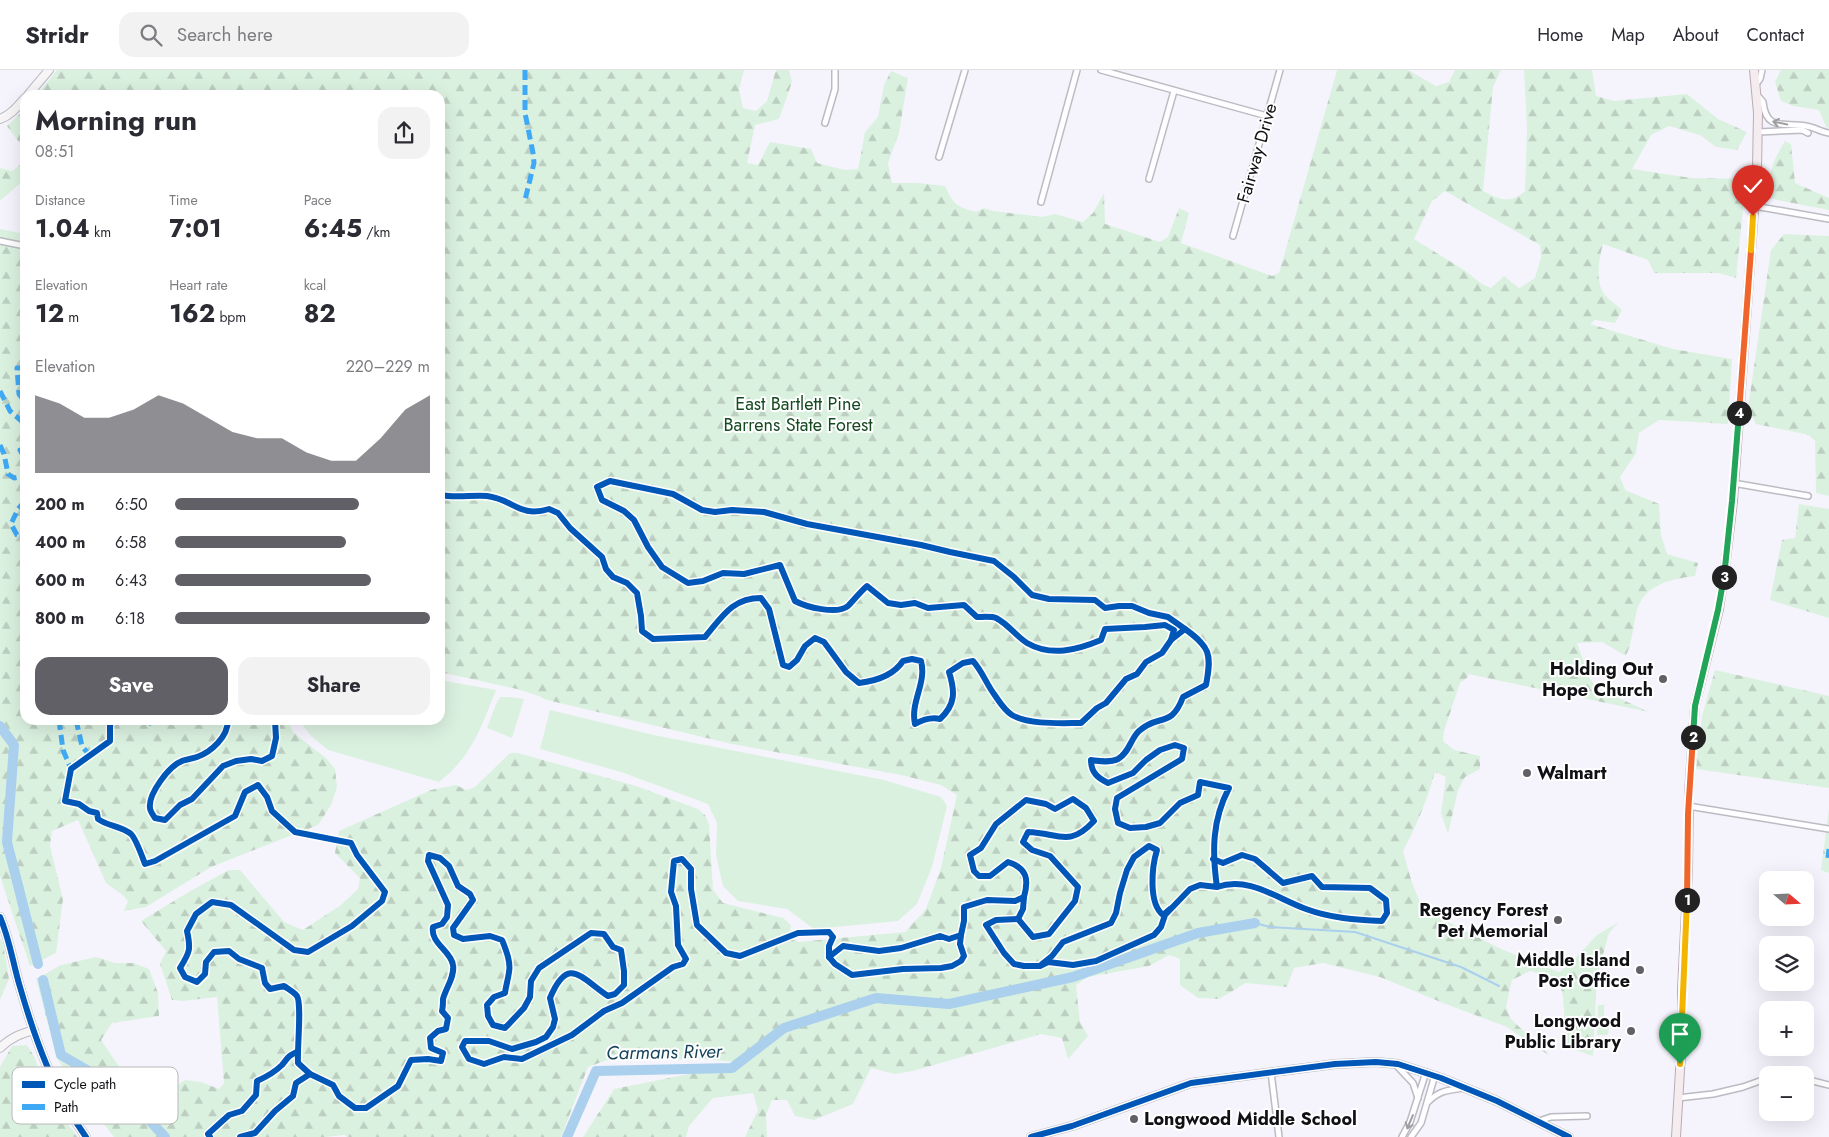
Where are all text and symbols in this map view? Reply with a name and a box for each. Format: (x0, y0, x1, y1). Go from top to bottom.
search box (119, 12, 469, 57)
text: Stridr (25, 17, 89, 52)
icon: search (137, 21, 165, 49)
text: Search here (177, 21, 273, 48)
text: Home (1537, 22, 1583, 48)
text: Map (1611, 22, 1645, 48)
text: About (1673, 22, 1718, 48)
text: Contact (1746, 22, 1804, 48)
text: Morning run (35, 100, 197, 141)
street label: Fairway Drive (1230, 100, 1284, 206)
button: share (378, 107, 430, 159)
one-way arrow (1772, 118, 1788, 127)
text: 08:51 (35, 140, 74, 163)
pin (1732, 165, 1774, 216)
icon: check (1739, 172, 1767, 200)
text: Distance (35, 190, 85, 210)
text: Time (169, 190, 198, 210)
text: Pace (304, 190, 332, 210)
text: 1.04 (35, 210, 90, 246)
text: 7:01 (169, 210, 222, 246)
text: 6:45 (304, 210, 362, 246)
text: km (90, 222, 111, 242)
text: /km (362, 222, 391, 242)
text: Elevation (35, 275, 88, 295)
text: Heart rate (169, 275, 228, 295)
text: kcal (304, 275, 326, 295)
text: 12 (35, 295, 64, 331)
text: 162 (169, 295, 215, 331)
text: 82 (304, 295, 336, 331)
text: m (64, 307, 79, 327)
text: bpm (215, 307, 246, 327)
text: Elevation (35, 355, 95, 378)
text: 220–229 m (346, 355, 430, 378)
park label: East Bartlett Pine Barrens State Forest (723, 391, 873, 438)
pin: 4 (1726, 400, 1752, 426)
text: 4 (1735, 403, 1744, 423)
text: 200 m (35, 493, 85, 516)
text: 6:50 (115, 493, 148, 516)
text: 400 m (35, 531, 85, 554)
text: 6:58 (115, 531, 147, 554)
pin: 3 (1712, 564, 1736, 590)
text: 3 (1720, 567, 1729, 587)
text: 600 m (35, 569, 85, 592)
text: 6:43 (115, 569, 147, 592)
text: 800 m (35, 607, 84, 630)
text: 6:18 (115, 607, 145, 630)
place label: Holding Out Hope Church (1542, 656, 1653, 703)
button: Save (35, 657, 228, 715)
button: Share (238, 657, 430, 715)
marker: Holding Out Hope Church (1657, 673, 1669, 685)
pin: 2 (1680, 724, 1706, 750)
text: 2 (1689, 727, 1698, 747)
place label: Walmart (1537, 760, 1607, 786)
marker: Walmart (1521, 767, 1533, 779)
north arrow (1759, 871, 1814, 926)
map controls (1759, 871, 1814, 1121)
pin: 1 (1674, 888, 1700, 912)
text: 1 (1684, 890, 1691, 910)
place label: Regency Forest Pet Memorial (1419, 897, 1548, 944)
marker: Regency Forest Pet Memorial (1552, 914, 1564, 926)
button: layers (1759, 936, 1814, 991)
place label: Middle Island Post Office (1516, 947, 1630, 994)
marker: Middle Island Post Office (1634, 964, 1646, 976)
button: + (1759, 1001, 1814, 1056)
place label: Longwood Public Library (1505, 1008, 1622, 1055)
pin (1659, 1013, 1701, 1064)
icon: arrive (1666, 1020, 1694, 1048)
marker: Longwood Public Library (1625, 1025, 1637, 1037)
water label: Carmans River (606, 1037, 724, 1067)
button: − (1759, 1066, 1814, 1121)
legend (12, 1067, 178, 1124)
text: Cycle path (54, 1074, 116, 1094)
text: Path (54, 1097, 79, 1117)
place label: Longwood Middle School (1144, 1106, 1357, 1132)
marker: Longwood Middle School (1128, 1113, 1140, 1125)
one-way arrow (1404, 1114, 1414, 1129)

